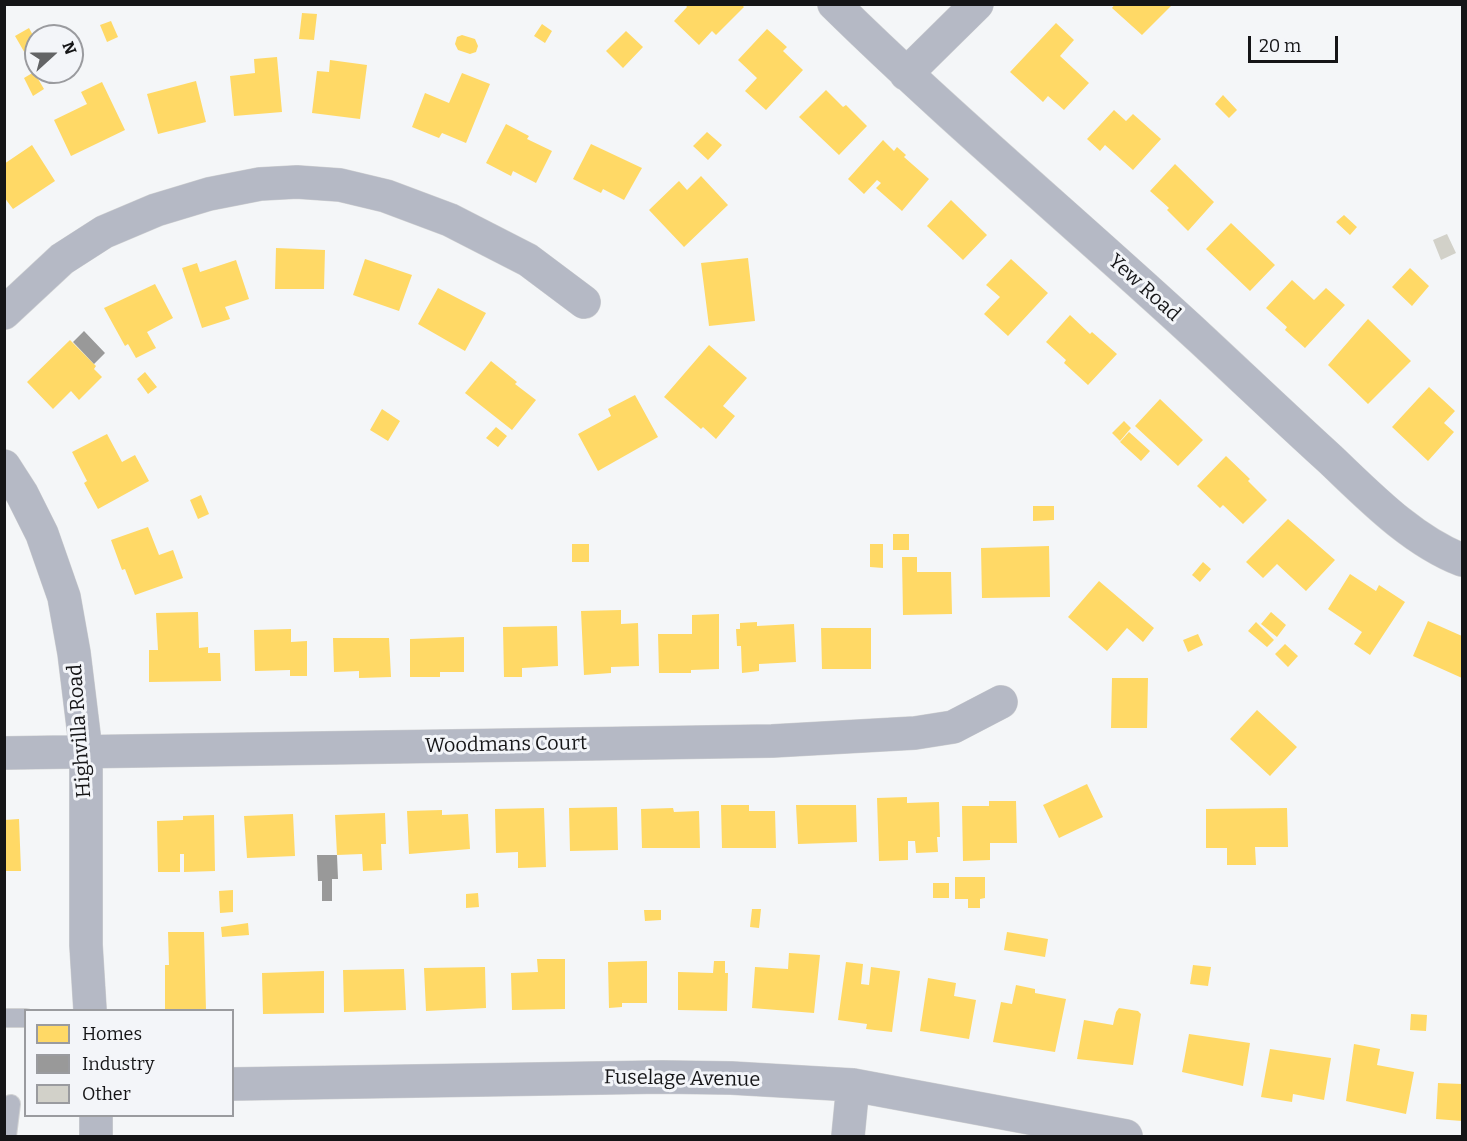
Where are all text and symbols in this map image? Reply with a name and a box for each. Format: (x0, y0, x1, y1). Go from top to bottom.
north arrow (24, 24, 84, 84)
scale bar (1251, 24, 1341, 62)
text: 20 m (1259, 35, 1301, 57)
text: N (58, 39, 80, 57)
street label: Yew Road (1103, 249, 1185, 327)
street label: Highvilla Road (63, 663, 97, 799)
street label: Woodmans Court (425, 732, 587, 758)
legend (24, 1009, 234, 1117)
text: Homes (82, 1023, 142, 1045)
text: Industry (82, 1053, 154, 1075)
street label: Fuselage Avenue (604, 1066, 760, 1092)
text: Other (82, 1083, 131, 1105)

